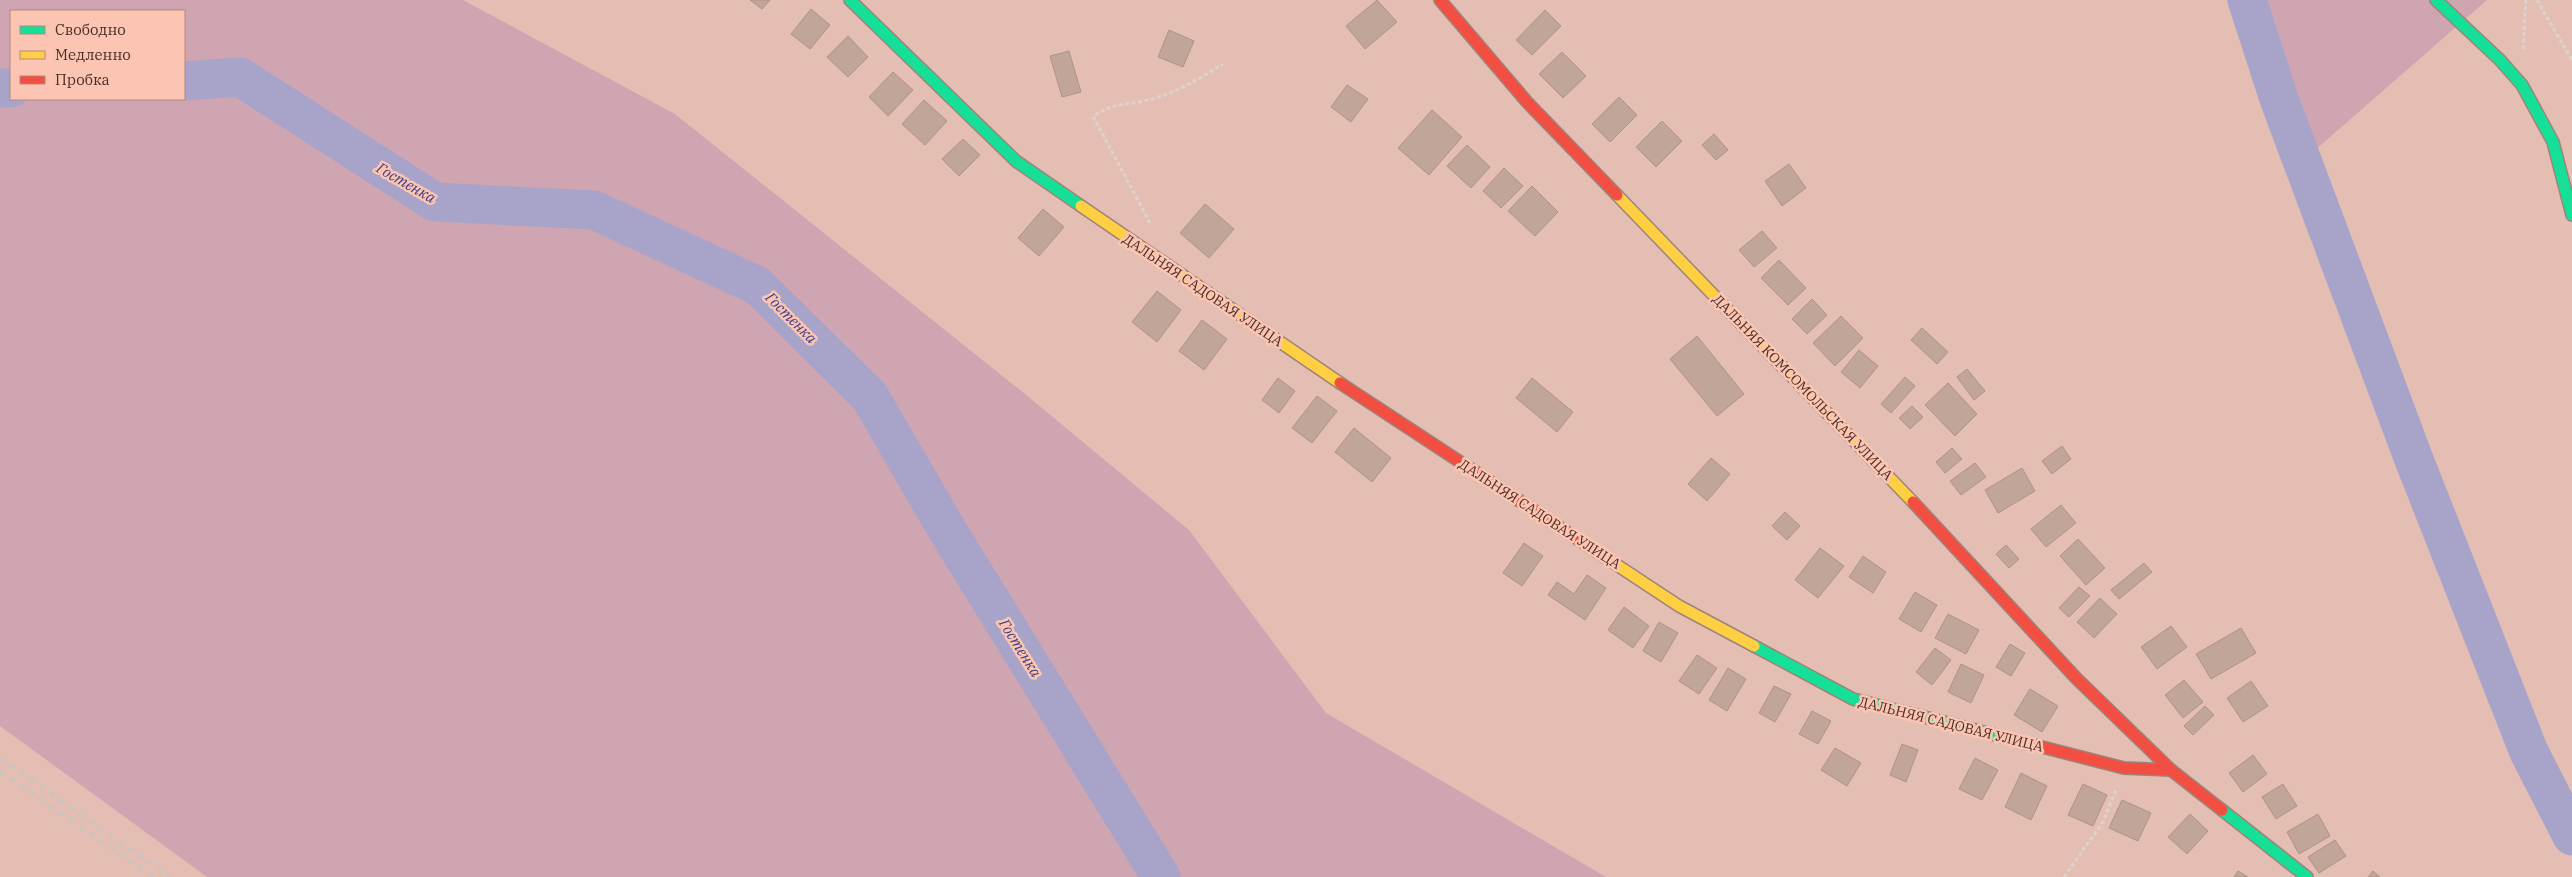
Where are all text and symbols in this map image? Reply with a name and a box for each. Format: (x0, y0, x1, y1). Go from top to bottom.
legend (10, 10, 185, 100)
text: Свободно (55, 20, 126, 39)
text: Медленно (55, 45, 131, 64)
text: Пробка (55, 70, 110, 89)
water label: Гостенка (372, 158, 440, 208)
street label: ДАЛЬНЯЯ САДОВАЯ УЛИЦА (1119, 230, 1287, 351)
water label: Гостенка (761, 287, 822, 348)
street label: ДАЛЬНЯЯ КОМСОМОЛЬСКАЯ УЛИЦА (1709, 290, 1897, 484)
street label: ДАЛЬНЯЯ САДОВАЯ УЛИЦА (1456, 455, 1625, 573)
water label: Гостенка (995, 614, 1046, 681)
street label: ДАЛЬНЯЯ САДОВАЯ УЛИЦА (1857, 692, 2045, 756)

